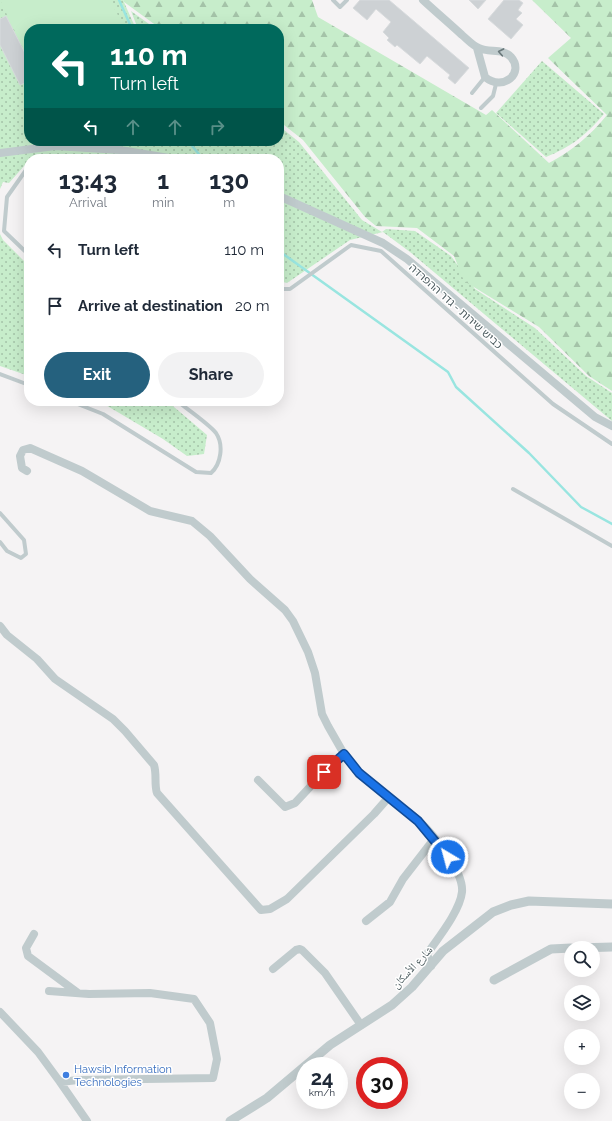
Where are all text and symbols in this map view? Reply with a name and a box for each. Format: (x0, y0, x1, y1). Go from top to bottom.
text: 110 m (110, 39, 188, 72)
icon: left (44, 40, 96, 92)
one-way arrow (497, 49, 504, 57)
text: Turn left (110, 73, 179, 94)
icon: left (80, 116, 102, 138)
icon: ahead (122, 116, 144, 138)
icon: ahead (164, 116, 186, 138)
icon: right (206, 116, 228, 138)
text: 13:43 (59, 166, 117, 195)
text: 1 (157, 166, 169, 195)
text: 130 (209, 166, 249, 195)
text: Arrival (69, 195, 107, 210)
text: min (152, 195, 174, 210)
text: m (223, 195, 235, 210)
icon: left (44, 239, 66, 261)
text: Turn left (78, 241, 139, 259)
text: 110 m (224, 241, 264, 259)
street label: כביש שירות - גדר ההפרדה (406, 261, 505, 352)
icon: arrive (44, 295, 66, 317)
text: Arrive at destination (78, 297, 223, 315)
text: 20 m (235, 297, 270, 315)
button: Exit (44, 352, 150, 398)
button: Share (158, 352, 264, 398)
pin (307, 755, 341, 789)
icon: arrive (313, 761, 335, 783)
position arrow (427, 836, 469, 878)
map controls (564, 941, 600, 1109)
button: search (564, 941, 600, 977)
street label: شارع الأسكان (389, 943, 435, 991)
button: layers (564, 985, 600, 1021)
button: + (564, 1029, 600, 1065)
speed limit sign: 30 (356, 1057, 408, 1109)
place label: Hawsib Information Technologies (74, 1063, 172, 1089)
text: 24 (311, 1066, 333, 1090)
marker: Hawsib Information Technologies (61, 1070, 71, 1080)
button: − (564, 1073, 600, 1109)
text: km/h (309, 1087, 335, 1098)

